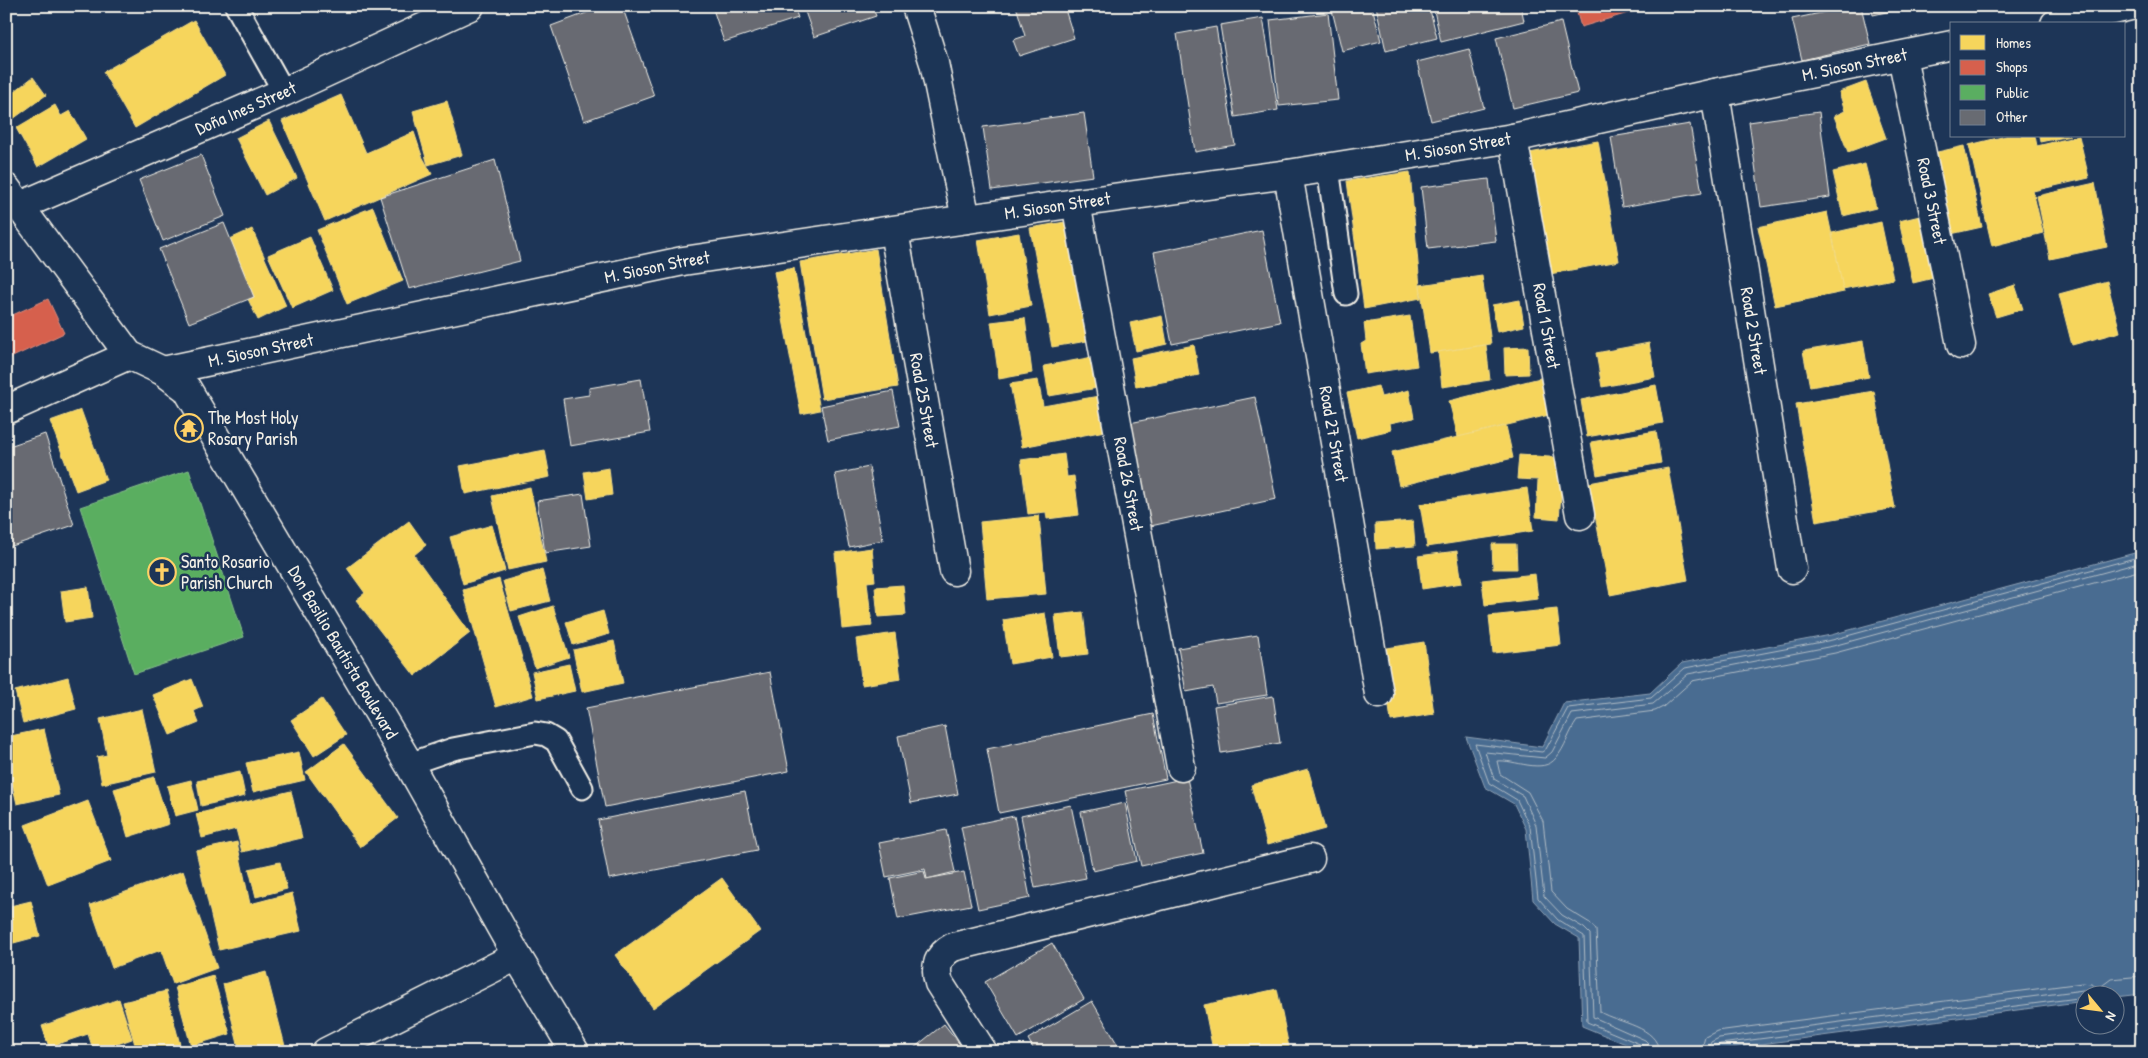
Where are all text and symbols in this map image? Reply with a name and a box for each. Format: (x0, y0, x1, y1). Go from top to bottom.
legend (1950, 22, 2126, 138)
text: Homes (1996, 32, 2031, 53)
street label: M. Sioson Street (1800, 41, 1910, 87)
text: Shops (1996, 56, 2028, 77)
street label: Doña Ines Street (191, 75, 301, 141)
text: Public (1996, 82, 2029, 103)
text: Other (1996, 106, 2028, 127)
street label: M. Sioson Street (1403, 125, 1513, 167)
street label: Road 3 Street (1911, 155, 1953, 247)
street label: M. Sioson Street (1003, 185, 1113, 225)
street label: M. Sioson Street (602, 244, 712, 289)
street label: Road 1 Street (1527, 281, 1567, 371)
street label: Road 2 Street (1735, 285, 1773, 377)
street label: M. Sioson Street (206, 326, 316, 373)
street label: Road 25 Street (904, 351, 945, 450)
street label: Road 27 Street (1313, 384, 1355, 485)
place label: The Most Holy Rosary Parish (208, 405, 299, 451)
temple icon: The Most Holy Rosary Parish (174, 413, 204, 443)
street label: Road 26 Street (1108, 435, 1150, 534)
place label: Santo Rosario Parish Church (181, 549, 273, 595)
church icon: Santo Rosario Parish Church (147, 557, 177, 587)
street label: Don Basilio Bautista Boulevard (282, 561, 404, 743)
north arrow (2076, 986, 2126, 1036)
text: N (2101, 1009, 2122, 1025)

